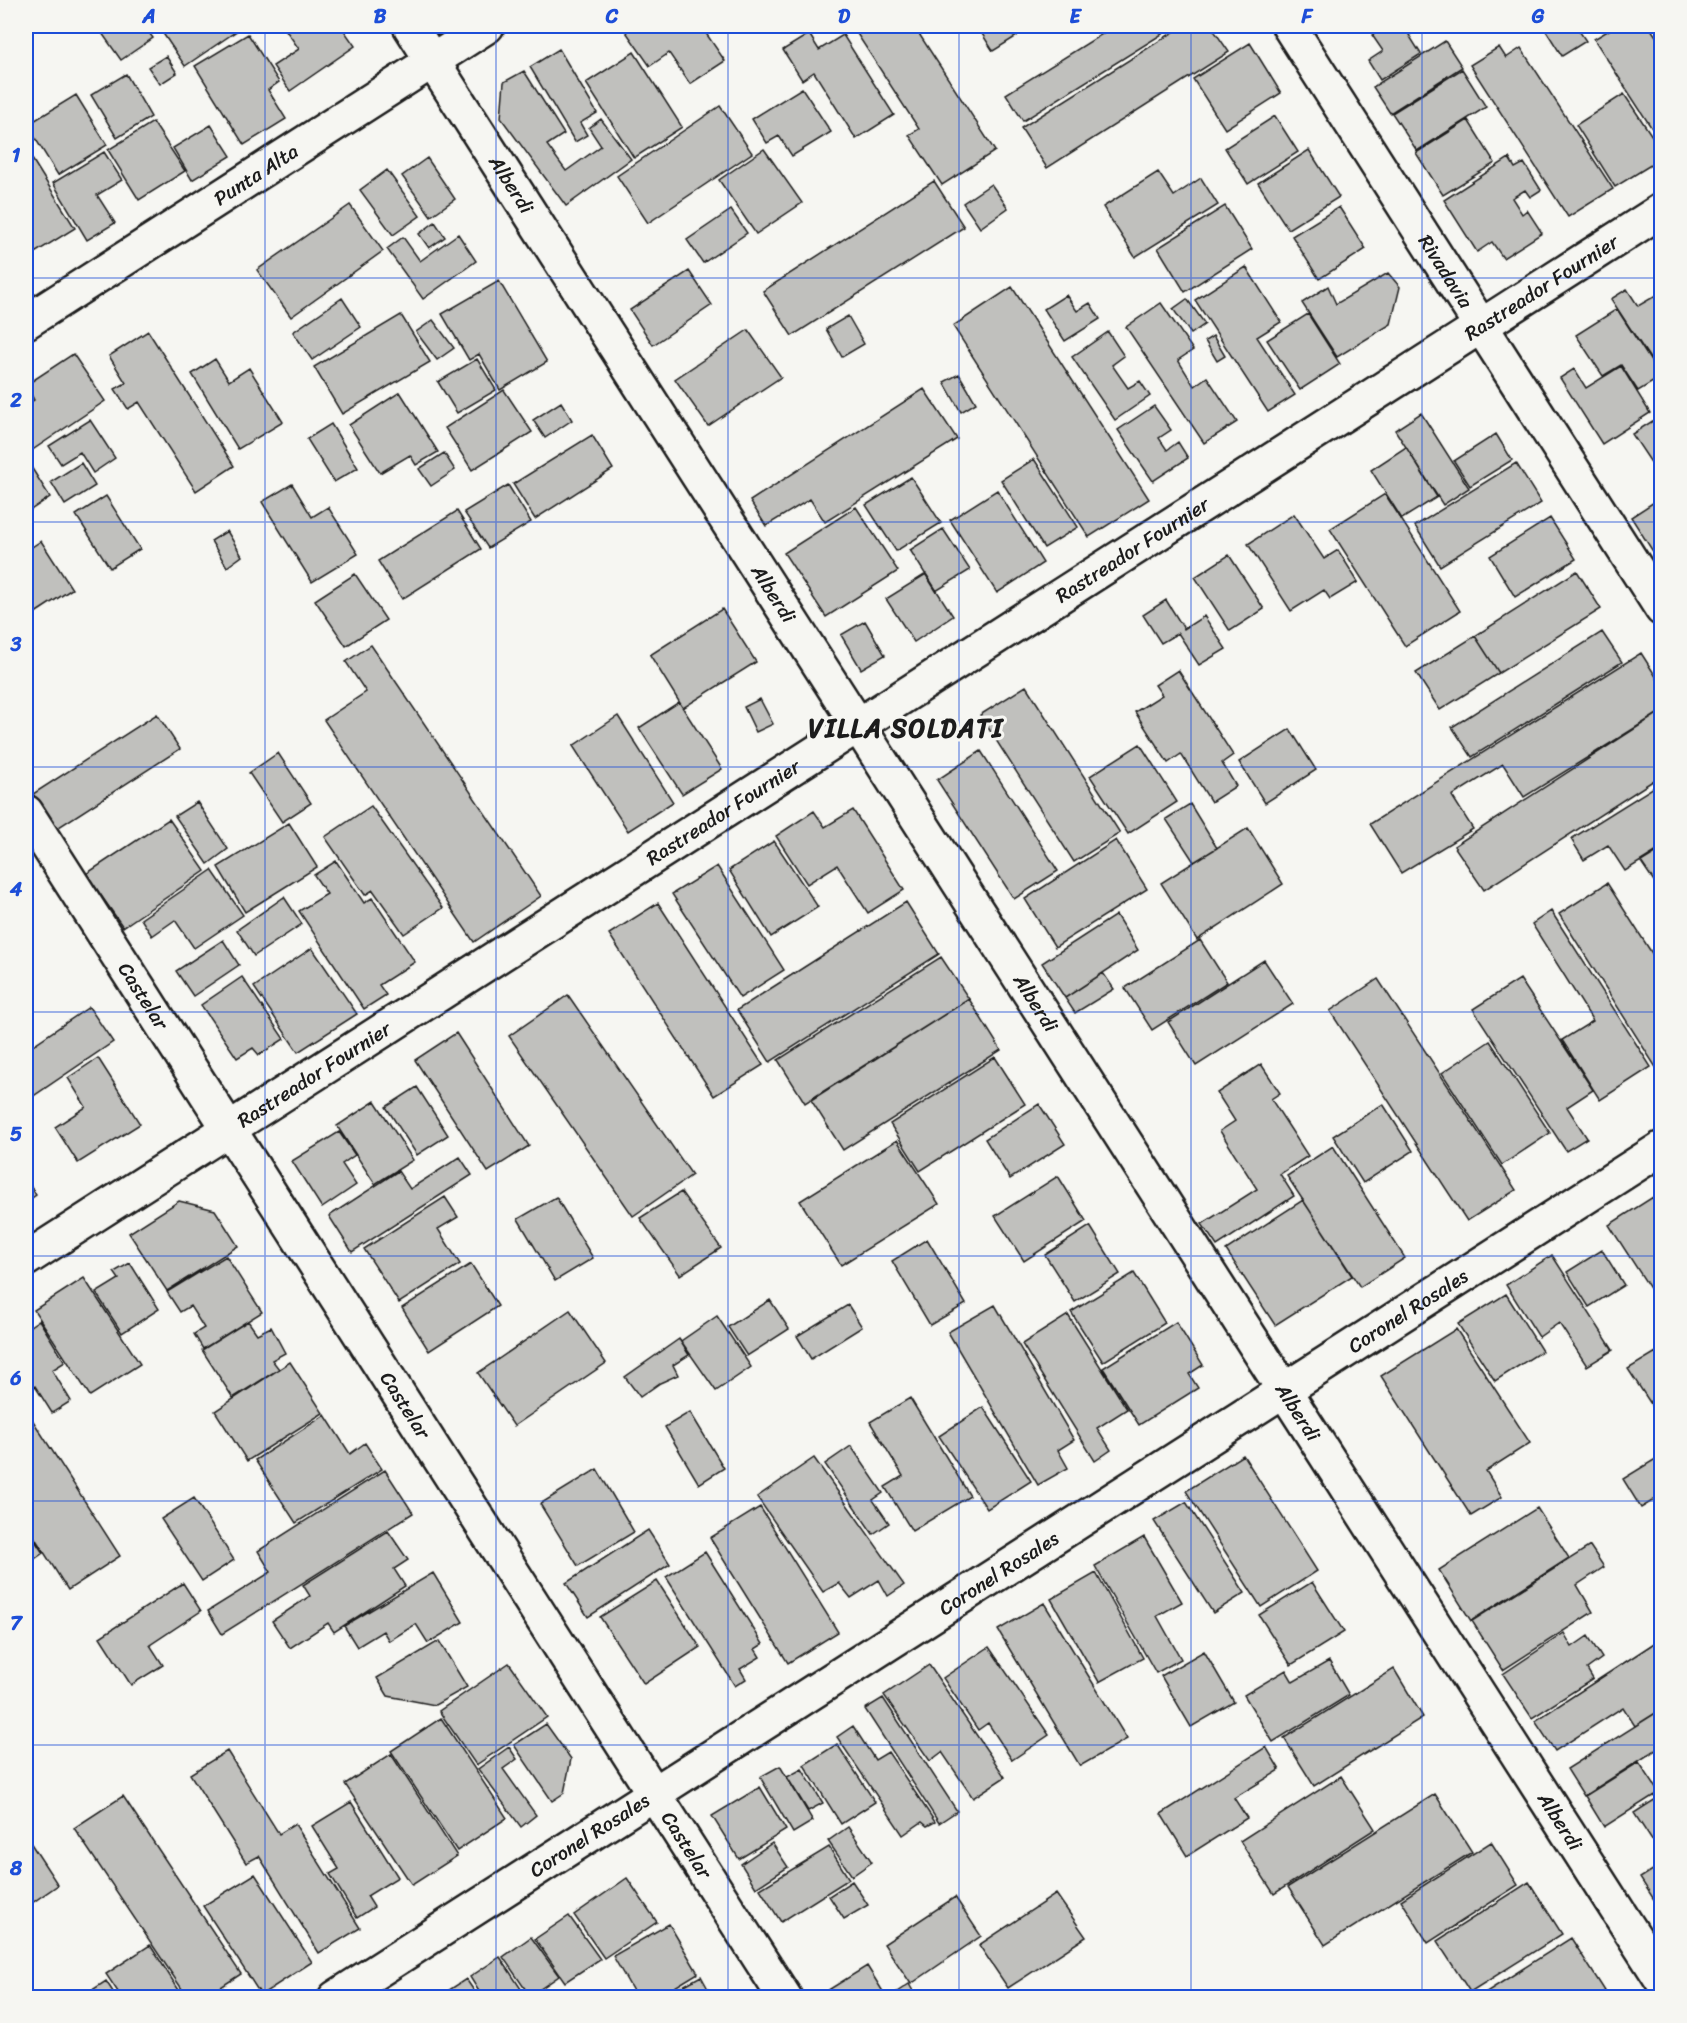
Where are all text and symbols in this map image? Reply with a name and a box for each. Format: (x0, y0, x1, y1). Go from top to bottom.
text: A (141, 0, 156, 34)
text: B (374, 0, 387, 34)
text: C (605, 0, 619, 34)
text: D (838, 0, 851, 34)
text: E (1069, 0, 1082, 34)
text: F (1301, 0, 1314, 34)
text: G (1531, 0, 1545, 34)
street label: Punta Alta (206, 134, 306, 215)
text: 1 (12, 138, 21, 173)
street label: Alberdi (478, 147, 544, 222)
street label: Rastreador Fournier (1457, 224, 1627, 351)
street label: Rivadavia (1408, 227, 1483, 316)
text: 2 (9, 383, 22, 418)
street label: Rastreador Fournier (1048, 487, 1218, 613)
street label: Alberdi (741, 557, 806, 631)
text: 3 (10, 627, 22, 662)
district label: VILLA SOLDATI (808, 705, 1005, 751)
street label: Rastreador Fournier (639, 749, 809, 875)
text: 4 (9, 872, 23, 907)
street label: Castelar (108, 955, 179, 1038)
street label: Alberdi (1003, 966, 1068, 1041)
street label: Rastreador Fournier (230, 1011, 400, 1137)
text: 5 (10, 1117, 22, 1152)
street label: Coronel Rosales (1341, 1259, 1476, 1363)
text: 6 (9, 1361, 22, 1396)
street label: Castelar (370, 1364, 441, 1448)
street label: Alberdi (1265, 1375, 1330, 1450)
street label: Coronel Rosales (931, 1521, 1067, 1625)
text: 7 (10, 1606, 23, 1641)
street label: Coronel Rosales (522, 1783, 658, 1887)
street label: Alberdi (1527, 1784, 1593, 1859)
street label: Castelar (652, 1804, 722, 1887)
text: 8 (9, 1851, 23, 1886)

